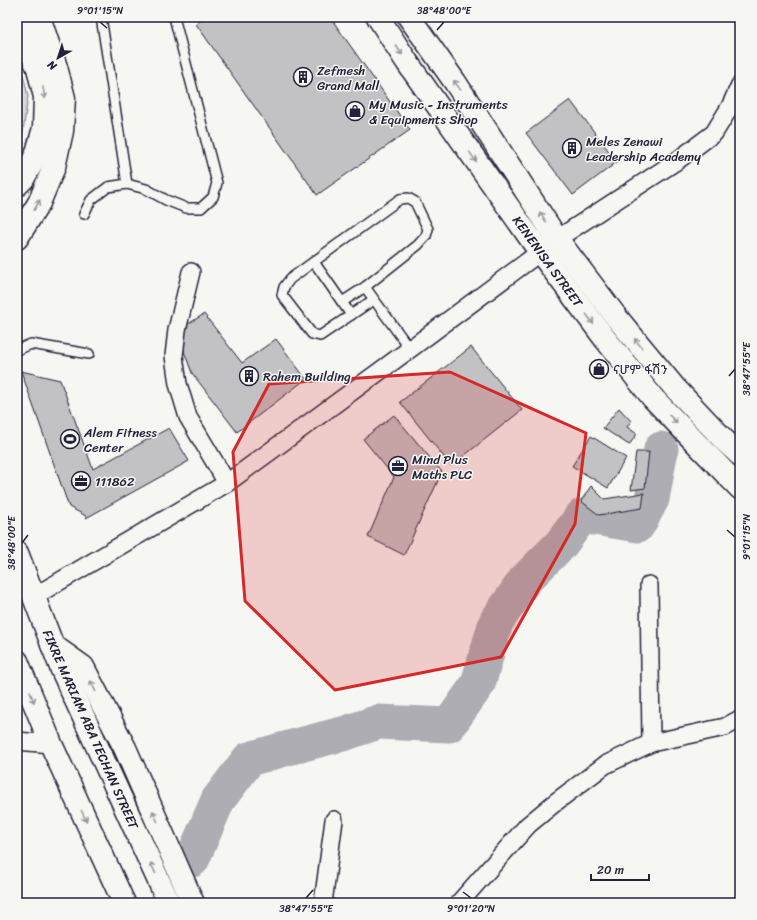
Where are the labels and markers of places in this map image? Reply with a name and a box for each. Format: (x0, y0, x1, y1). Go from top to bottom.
place label: Zefmesh Grand Mall (317, 59, 380, 97)
building icon: Zefmesh Grand Mall (292, 66, 314, 88)
place label: My Music - Instruments & Equipments Shop (369, 93, 508, 131)
shop icon: My Music - Instruments & Equipments Shop (344, 100, 366, 122)
place label: Meles Zenawi Leadership Academy (586, 130, 701, 168)
building icon: Meles Zenawi Leadership Academy (561, 137, 583, 159)
shop icon: ናሆም ፋሽን (588, 358, 610, 380)
place label: ናሆም ፋሽን (613, 358, 668, 381)
building icon: Rahem Building (238, 365, 260, 387)
place label: Rahem Building (263, 365, 351, 388)
place label: Alem Fitness Center (83, 421, 157, 459)
sports icon: Alem Fitness Center (59, 428, 81, 450)
place label: Mind Plus Maths PLC (412, 448, 472, 486)
office icon: Mind Plus Maths PLC (387, 455, 409, 477)
office icon: 111862 (70, 470, 92, 492)
place label: 111862 (95, 470, 135, 493)

